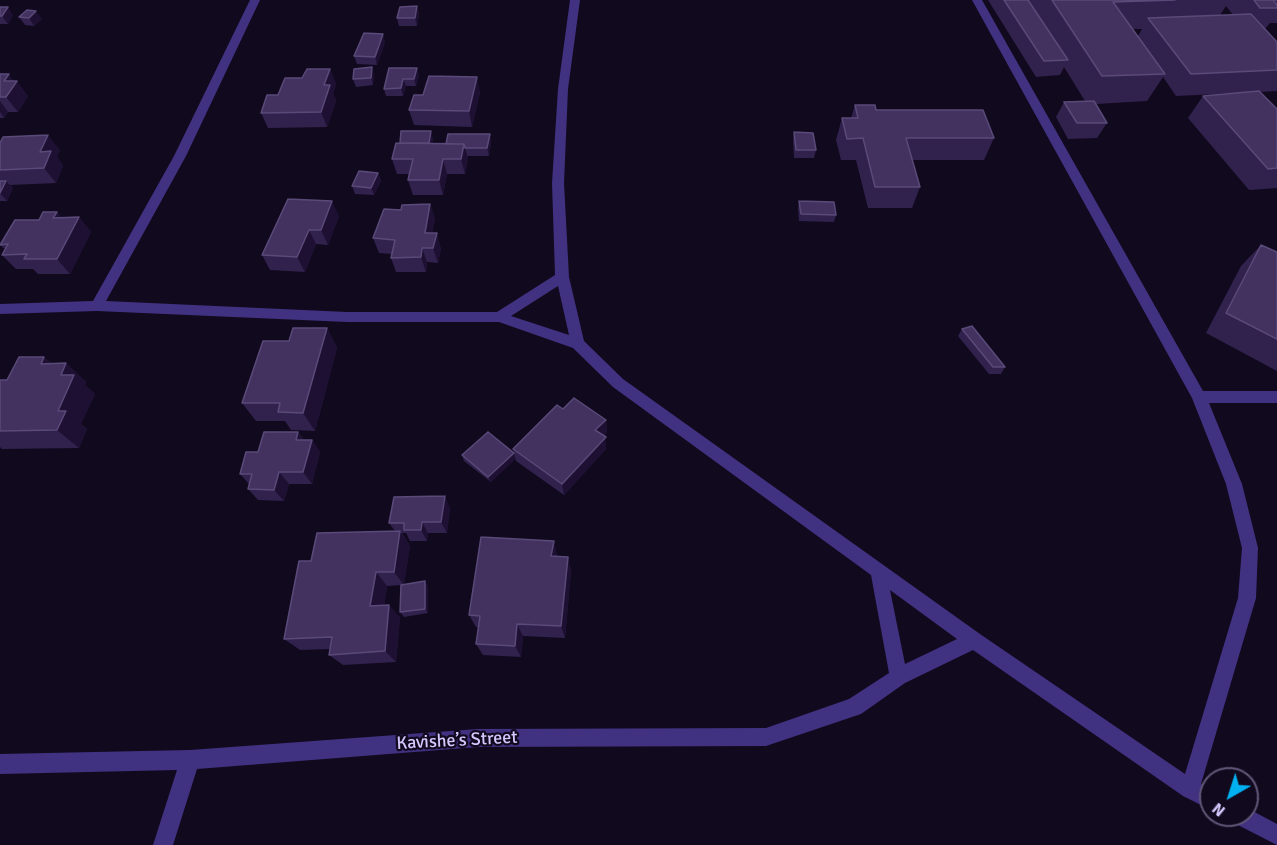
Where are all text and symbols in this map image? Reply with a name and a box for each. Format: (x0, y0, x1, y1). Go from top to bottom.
street label: Kavishe’s Street (396, 727, 518, 755)
north arrow (1199, 767, 1259, 827)
text: N (1208, 798, 1230, 821)

